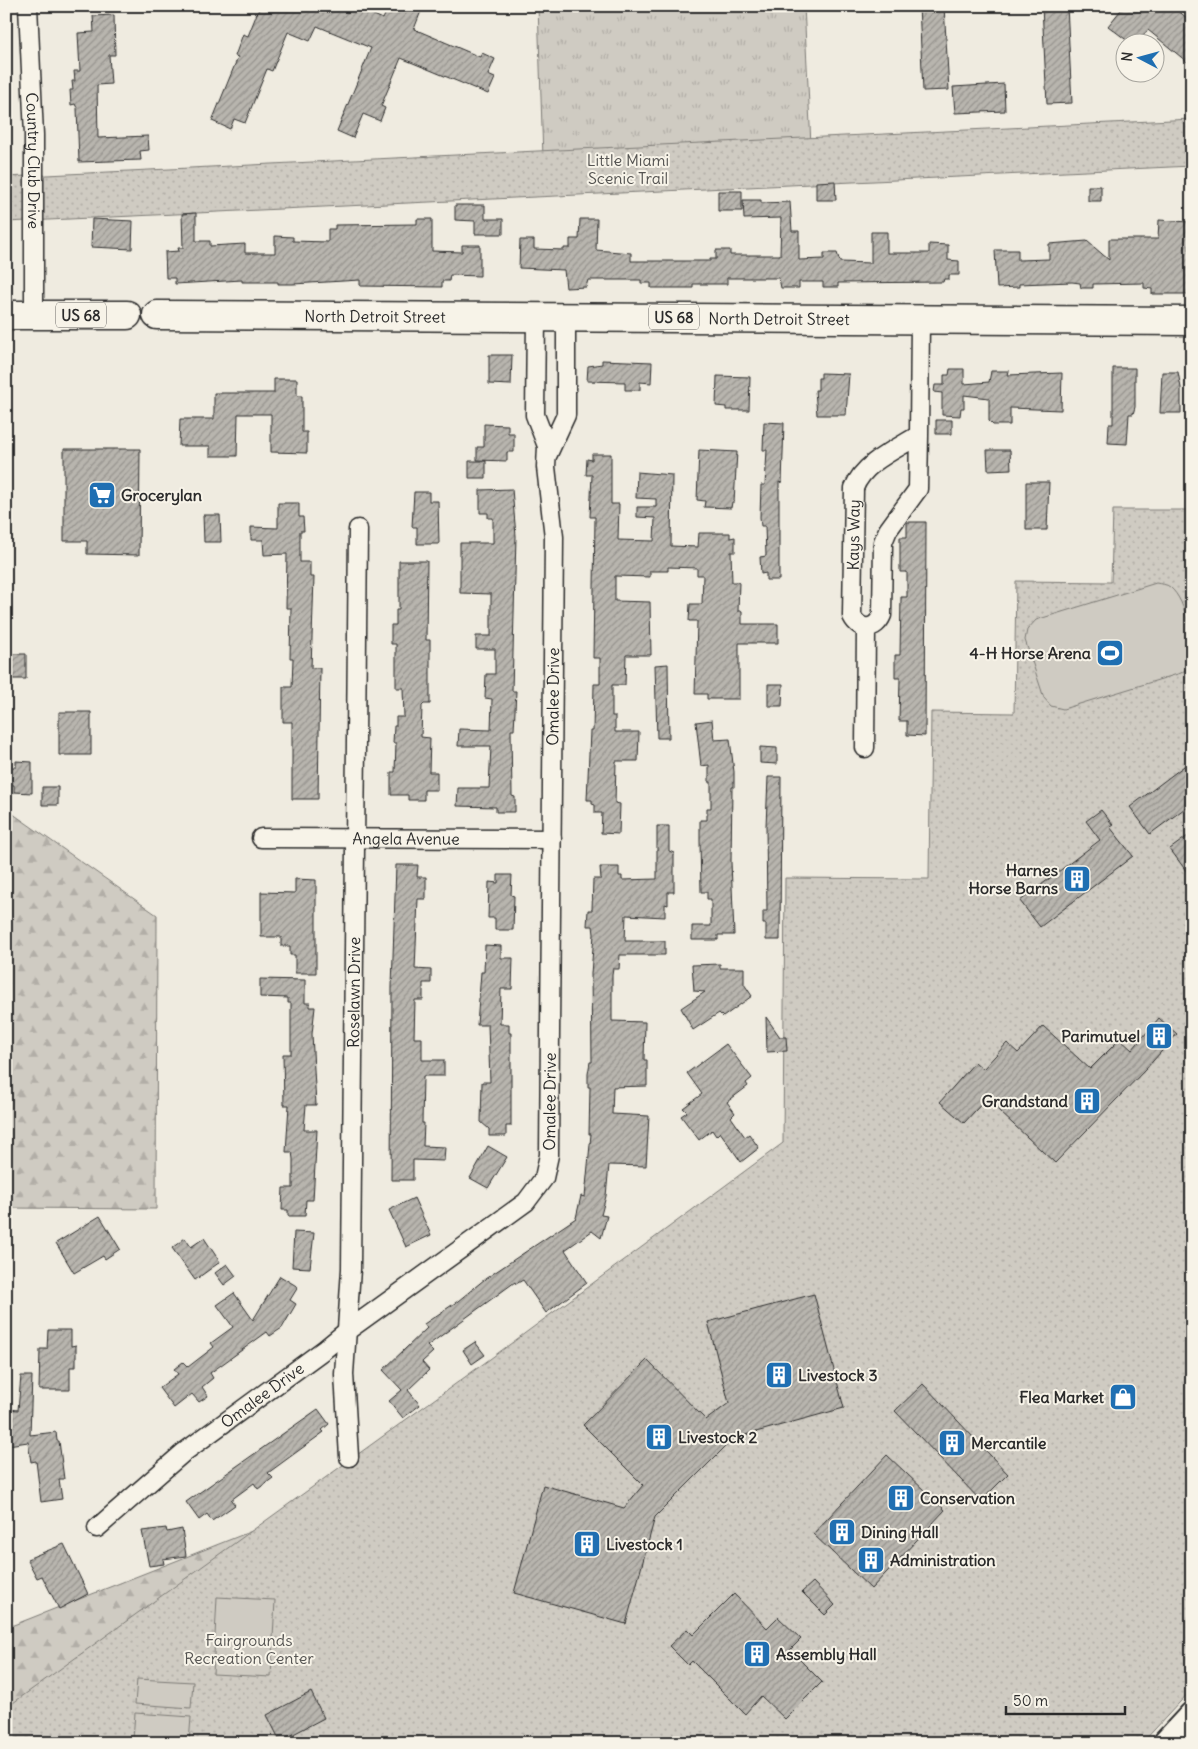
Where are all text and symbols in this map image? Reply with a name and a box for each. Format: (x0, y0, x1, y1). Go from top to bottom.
north arrow (1116, 32, 1166, 82)
text: N (1118, 51, 1137, 62)
street label: Country Club Drive (22, 92, 44, 229)
park label: Little Miami Scenic Trail (587, 150, 669, 188)
road number: US 68 (56, 302, 106, 328)
road number: US 68 (649, 304, 699, 330)
street label: North Detroit Street (304, 306, 446, 327)
street label: North Detroit Street (708, 308, 850, 329)
supermarket icon: Grocerylan (87, 480, 117, 510)
place label: Grocerylan (121, 485, 202, 506)
street label: Kays Way (843, 499, 864, 571)
sports icon: 4-H Horse Arena (1095, 638, 1125, 668)
place label: 4-H Horse Arena (970, 643, 1091, 663)
street label: Omalee Drive (542, 648, 563, 746)
street label: Angela Avenue (352, 828, 460, 849)
place label: Harnes Horse Barns (969, 860, 1058, 898)
building icon: Harnes Horse Barns (1062, 864, 1092, 894)
street label: Roselawn Drive (343, 937, 364, 1048)
building icon: Parimutuel (1144, 1021, 1174, 1051)
place label: Parimutuel (1061, 1026, 1140, 1046)
street label: Omalee Drive (539, 1053, 560, 1151)
building icon: Grandstand (1072, 1086, 1102, 1116)
place label: Grandstand (982, 1091, 1069, 1111)
street label: Omalee Drive (216, 1358, 307, 1432)
building icon: Livestock 3 (764, 1360, 794, 1390)
place label: Livestock 3 (798, 1365, 878, 1385)
shop icon: Flea Market (1108, 1382, 1138, 1412)
place label: Flea Market (1019, 1387, 1105, 1407)
building icon: Livestock 2 (644, 1422, 674, 1452)
place label: Livestock 2 (678, 1427, 757, 1447)
building icon: Mercantile (937, 1428, 967, 1458)
place label: Mercantile (971, 1433, 1047, 1453)
building icon: Conservation (886, 1483, 916, 1513)
place label: Conservation (920, 1488, 1015, 1508)
building icon: Dining Hall (827, 1517, 857, 1547)
place label: Dining Hall (861, 1522, 939, 1543)
building icon: Livestock 1 (572, 1529, 602, 1559)
place label: Livestock 1 (606, 1534, 683, 1554)
building icon: Administration (856, 1545, 886, 1575)
place label: Administration (890, 1550, 996, 1570)
park label: Fairgrounds Recreation Center (184, 1630, 314, 1668)
building icon: Assembly Hall (742, 1639, 772, 1669)
place label: Assembly Hall (776, 1644, 877, 1665)
scale bar (1006, 1684, 1124, 1716)
text: 50 m (1013, 1691, 1048, 1710)

